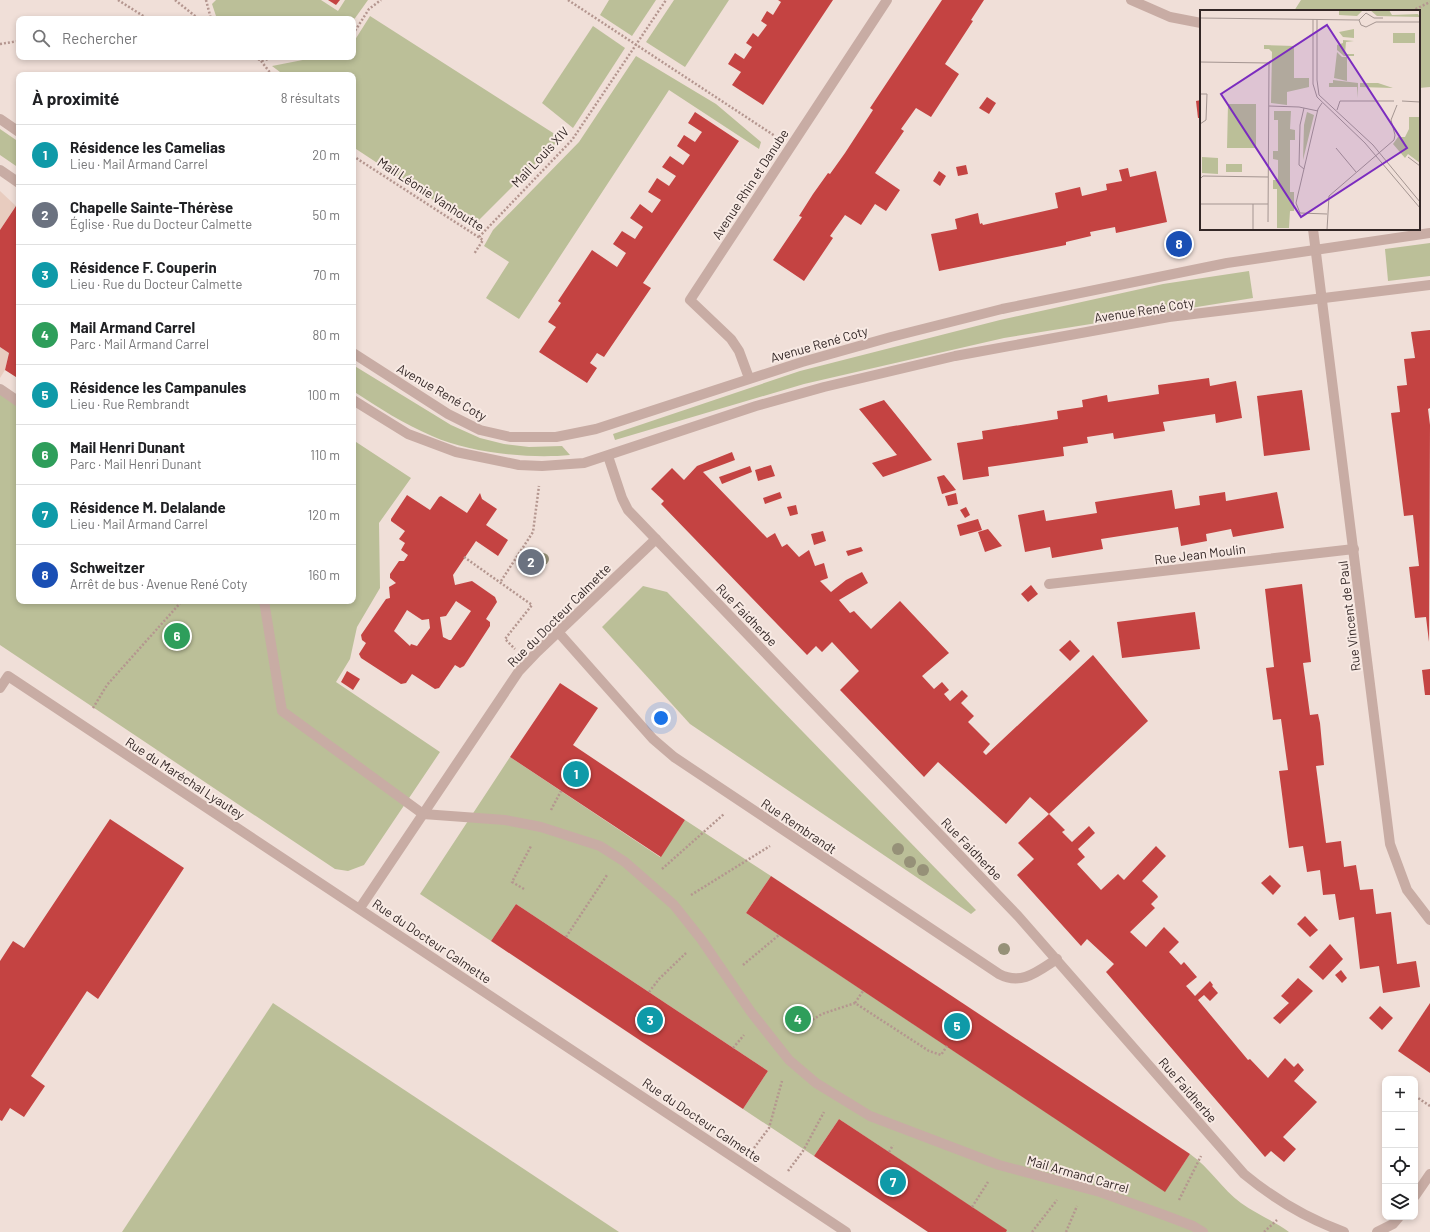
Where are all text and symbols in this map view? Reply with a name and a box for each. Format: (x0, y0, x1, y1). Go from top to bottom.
inset map (1200, 10, 1420, 230)
search box (16, 16, 356, 60)
icon: search (30, 27, 52, 49)
text: Rechercher (62, 29, 138, 47)
text: À proximité (32, 88, 119, 108)
text: 8 résultats (281, 90, 340, 106)
street label: Mail Louis XIV (508, 123, 572, 191)
street label: Avenue Rhin et Danube (708, 126, 792, 242)
text: Résidence les Camelias (70, 138, 225, 156)
text: 1 (43, 147, 47, 163)
text: 20 m (312, 147, 340, 163)
street label: Mail Léonie Vanhoutte (375, 154, 487, 234)
text: Lieu · Mail Armand Carrel (70, 156, 208, 172)
text: Chapelle Sainte-Thérèse (70, 198, 233, 216)
text: 2 (41, 207, 49, 223)
text: 50 m (313, 207, 340, 223)
text: Église · Rue du Docteur Calmette (70, 216, 252, 232)
pin: 8 (1166, 229, 1192, 259)
text: Résidence F. Couperin (70, 258, 217, 276)
text: 3 (41, 267, 49, 283)
text: 70 m (313, 267, 340, 283)
text: Lieu · Rue du Docteur Calmette (70, 276, 242, 292)
street label: Avenue René Coty (1093, 294, 1195, 326)
text: Mail Armand Carrel (70, 318, 195, 336)
street label: Avenue René Coty (768, 322, 870, 366)
text: 4 (41, 327, 49, 343)
text: 80 m (313, 327, 340, 343)
text: Parc · Mail Armand Carrel (70, 336, 209, 352)
street label: Avenue René Coty (394, 360, 490, 424)
text: Résidence les Campanules (70, 378, 246, 396)
text: 5 (41, 387, 49, 403)
text: 100 m (307, 387, 340, 403)
text: Lieu · Rue Rembrandt (70, 396, 190, 412)
text: Mail Henri Dunant (70, 438, 185, 456)
text: 6 (42, 447, 48, 463)
text: 110 m (310, 447, 340, 463)
text: Parc · Mail Henri Dunant (70, 456, 202, 472)
text: Résidence M. Delalande (70, 498, 226, 516)
text: 7 (42, 507, 48, 523)
text: 120 m (308, 507, 340, 523)
text: Lieu · Mail Armand Carrel (70, 516, 208, 532)
street label: Rue Jean Moulin (1153, 540, 1247, 568)
pin: 2 (518, 547, 544, 577)
text: Schweitzer (70, 558, 145, 576)
street label: Rue du Docteur Calmette (504, 560, 614, 670)
street label: Rue Vincent de Paul (1334, 560, 1364, 672)
text: 8 (41, 567, 49, 583)
text: 160 m (308, 567, 340, 583)
text: Arrêt de bus · Avenue René Coty (70, 576, 247, 592)
street label: Rue Faidherbe (713, 580, 781, 650)
pin: 6 (164, 621, 190, 651)
your location (651, 708, 671, 728)
street label: Rue du Maréchal Lyautey (123, 734, 247, 822)
pin: 1 (563, 759, 589, 789)
street label: Rue Rembrandt (758, 795, 840, 857)
street label: Rue Faidherbe (938, 814, 1006, 884)
street label: Rue du Docteur Calmette (370, 895, 495, 987)
pin: 4 (785, 1004, 811, 1034)
pin: 3 (637, 1005, 663, 1035)
pin: 5 (944, 1011, 970, 1041)
street label: Rue Faidherbe (1155, 1054, 1221, 1126)
street label: Rue du Docteur Calmette (640, 1074, 765, 1166)
map controls (1382, 1076, 1418, 1220)
button: + (1382, 1076, 1418, 1112)
button: − (1382, 1112, 1418, 1148)
button: locate (1382, 1148, 1418, 1184)
street label: Mail Armand Carrel (1025, 1152, 1131, 1196)
pin: 7 (880, 1167, 906, 1197)
button: layers (1382, 1184, 1418, 1220)

